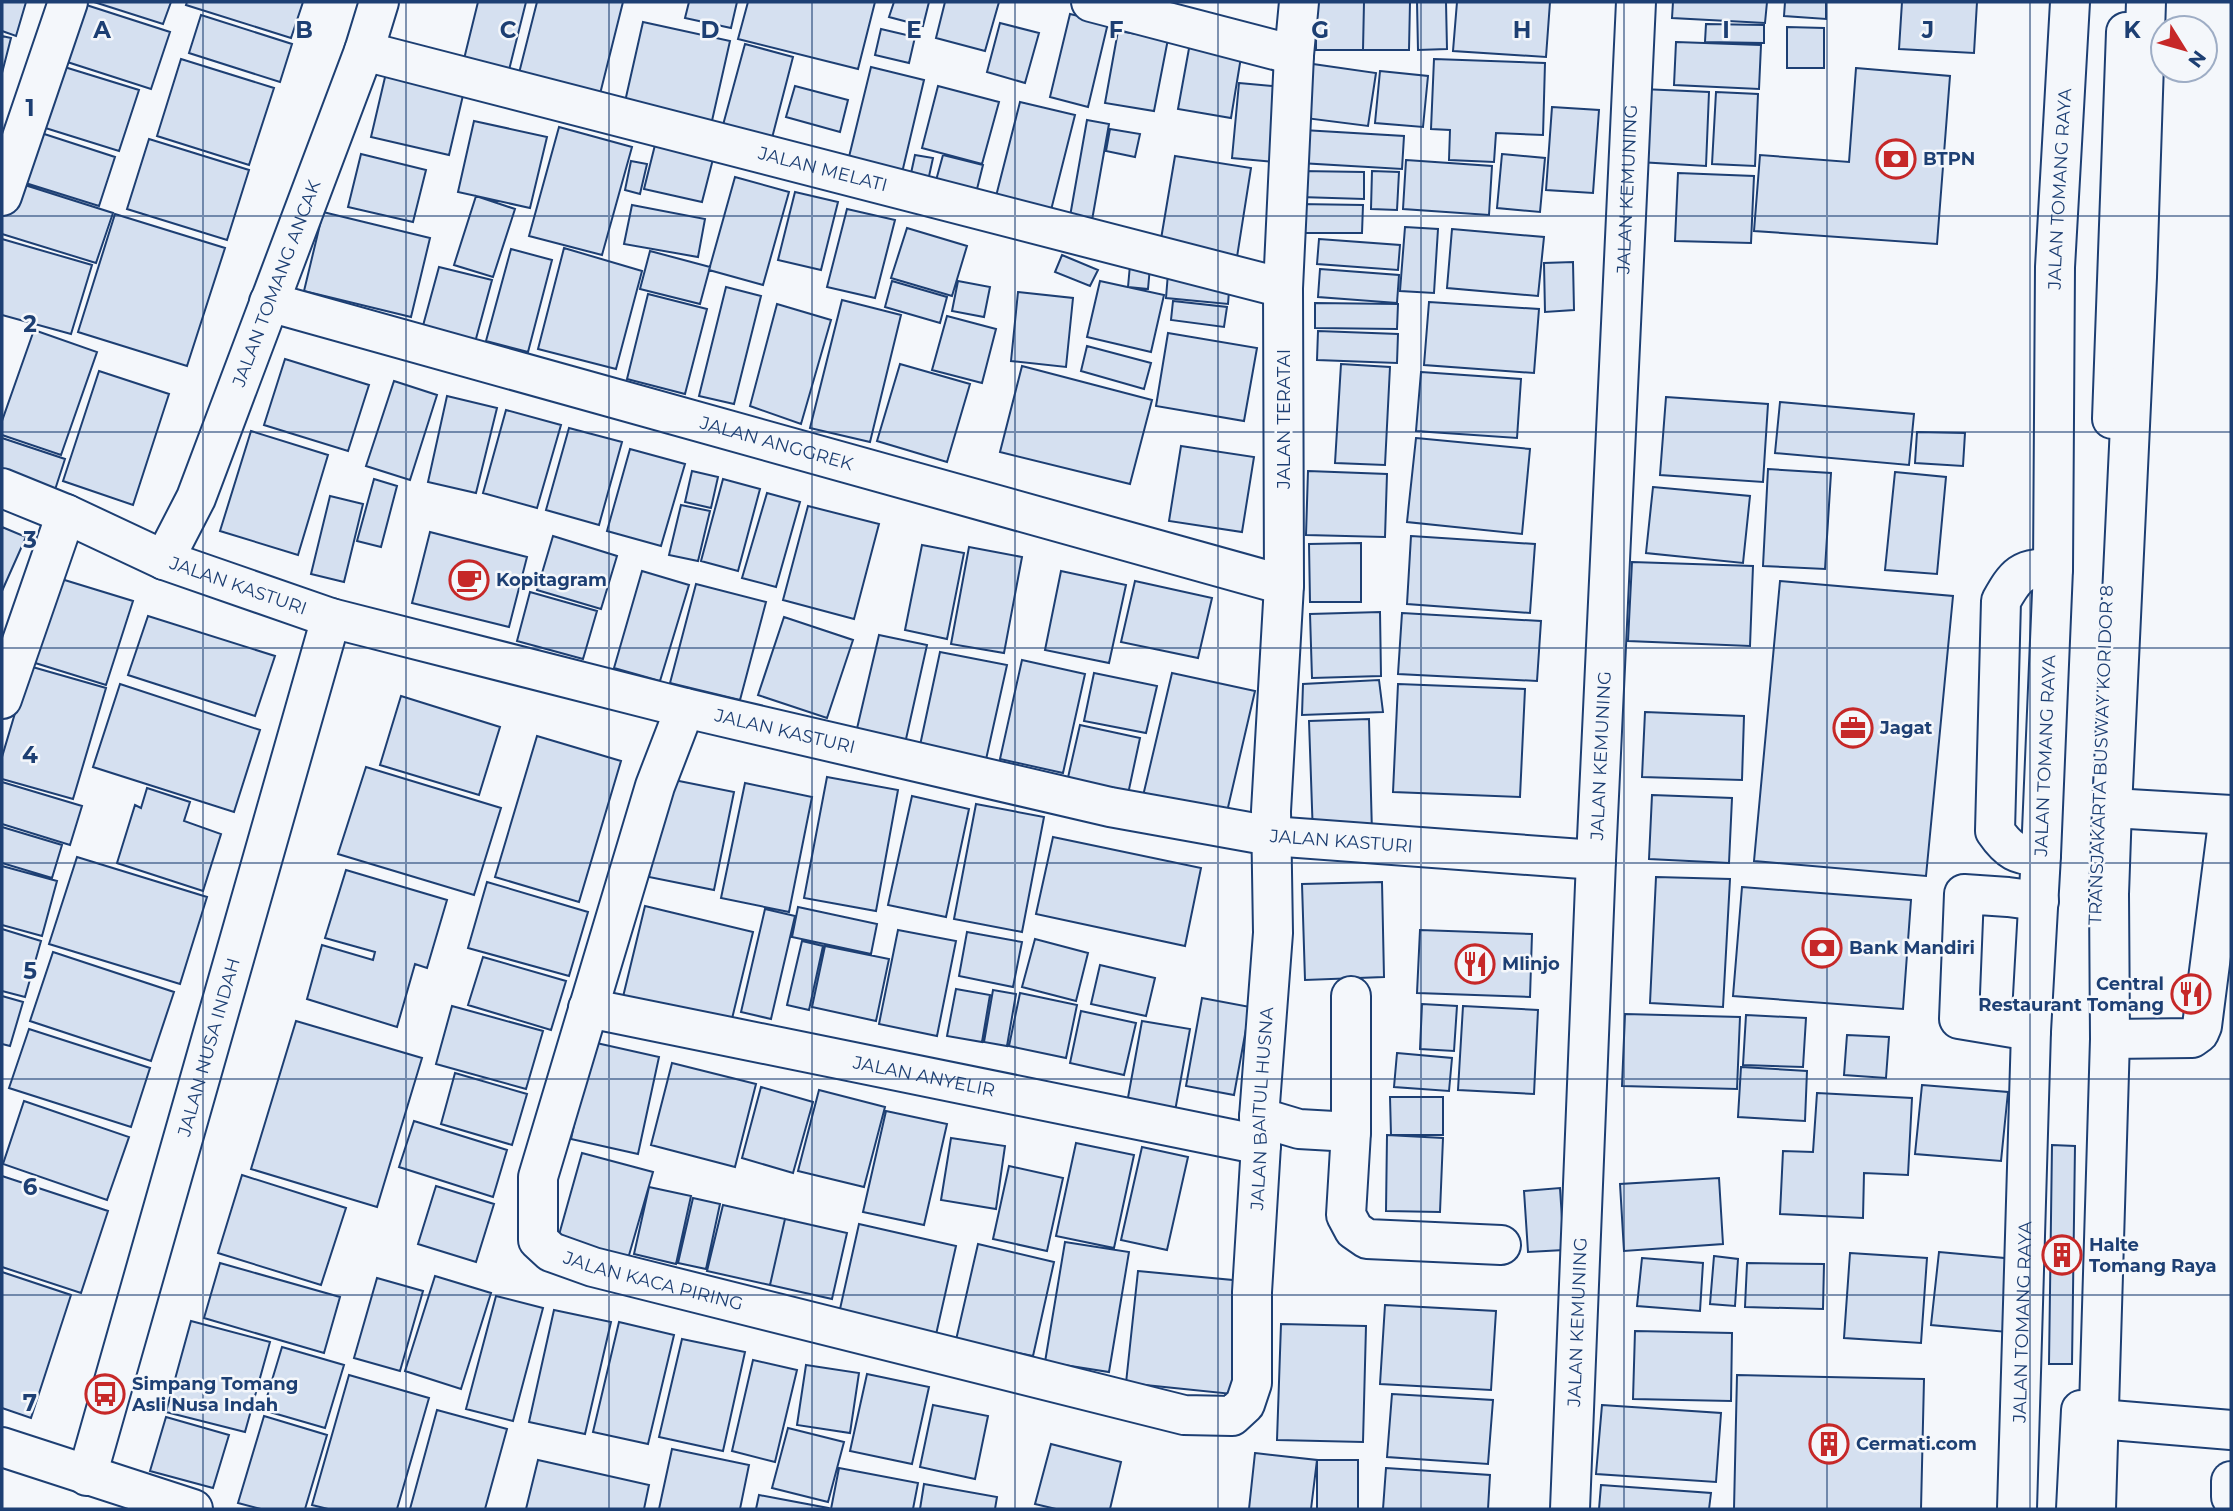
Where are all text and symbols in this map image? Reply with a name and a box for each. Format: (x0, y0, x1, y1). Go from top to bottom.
north arrow (2149, 14, 2219, 84)
text: A (92, 16, 111, 44)
text: B (295, 16, 313, 44)
text: C (500, 16, 517, 44)
text: D (701, 16, 720, 44)
text: E (906, 16, 922, 44)
text: F (1109, 16, 1124, 44)
text: G (1311, 16, 1329, 44)
text: H (1513, 16, 1531, 44)
text: I (1722, 16, 1730, 44)
text: J (1921, 16, 1934, 44)
text: K (2123, 16, 2141, 44)
text: N (2183, 46, 2211, 72)
street label: JALAN TOMANG RAYA (2044, 87, 2076, 291)
text: 1 (25, 94, 35, 122)
street label: JALAN KEMUNING (1612, 104, 1642, 275)
bank icon: BTPN (1875, 138, 1917, 180)
street label: JALAN MELATI (755, 142, 890, 197)
place label: BTPN (1923, 148, 1975, 170)
street label: JALAN TOMANG ANCAK (227, 177, 326, 391)
text: 2 (23, 310, 37, 338)
street label: JALAN TERATAI (1273, 349, 1295, 490)
street label: JALAN ANGGREK (697, 411, 856, 475)
text: 3 (22, 526, 37, 554)
street label: JALAN KASTURI (166, 552, 310, 620)
cafe icon: Kopitagram (448, 559, 490, 601)
place label: Kopitagram (496, 569, 607, 591)
street label: TRANSJAKARTA BUSWAY KORIDOR 8 (2084, 585, 2118, 925)
street label: JALAN TOMANG RAYA (2030, 654, 2060, 858)
street label: JALAN KEMUNING (1586, 670, 1616, 842)
street label: JALAN KASTURI (712, 704, 857, 758)
office icon: Jagat (1832, 707, 1874, 749)
place label: Jagat (1879, 717, 1933, 739)
text: 4 (22, 741, 38, 769)
street label: JALAN KASTURI (1268, 825, 1414, 857)
bank icon: Bank Mandiri (1801, 927, 1843, 969)
place label: Bank Mandiri (1849, 937, 1975, 959)
restaurant icon: Mlinjo (1454, 943, 1496, 985)
place label: Mlinjo (1502, 953, 1560, 975)
street label: JALAN NUSA INDAH (173, 955, 245, 1140)
text: 5 (23, 957, 37, 985)
place label: Central Restaurant Tomang (1978, 973, 2164, 1016)
restaurant icon: Central Restaurant Tomang (2170, 973, 2212, 1015)
street label: JALAN BAITUL HUSNA (1246, 1006, 1278, 1212)
street label: JALAN ANYELIR (850, 1051, 997, 1102)
text: 6 (23, 1173, 38, 1201)
street label: JALAN TOMANG RAYA (2008, 1221, 2036, 1424)
building icon: Halte Tomang Raya (2041, 1234, 2083, 1276)
place label: Halte Tomang Raya (2089, 1234, 2217, 1277)
street label: JALAN KEMUNING (1563, 1237, 1592, 1408)
street label: JALAN KACA PIRING (560, 1246, 745, 1315)
bus stop icon: Simpang Tomang Asli Nusa Indah (84, 1373, 126, 1415)
place label: Simpang Tomang Asli Nusa Indah (131, 1373, 298, 1416)
text: 7 (23, 1389, 37, 1417)
building icon: Cermati.com (1808, 1423, 1850, 1465)
place label: Cermati.com (1856, 1433, 1977, 1455)

